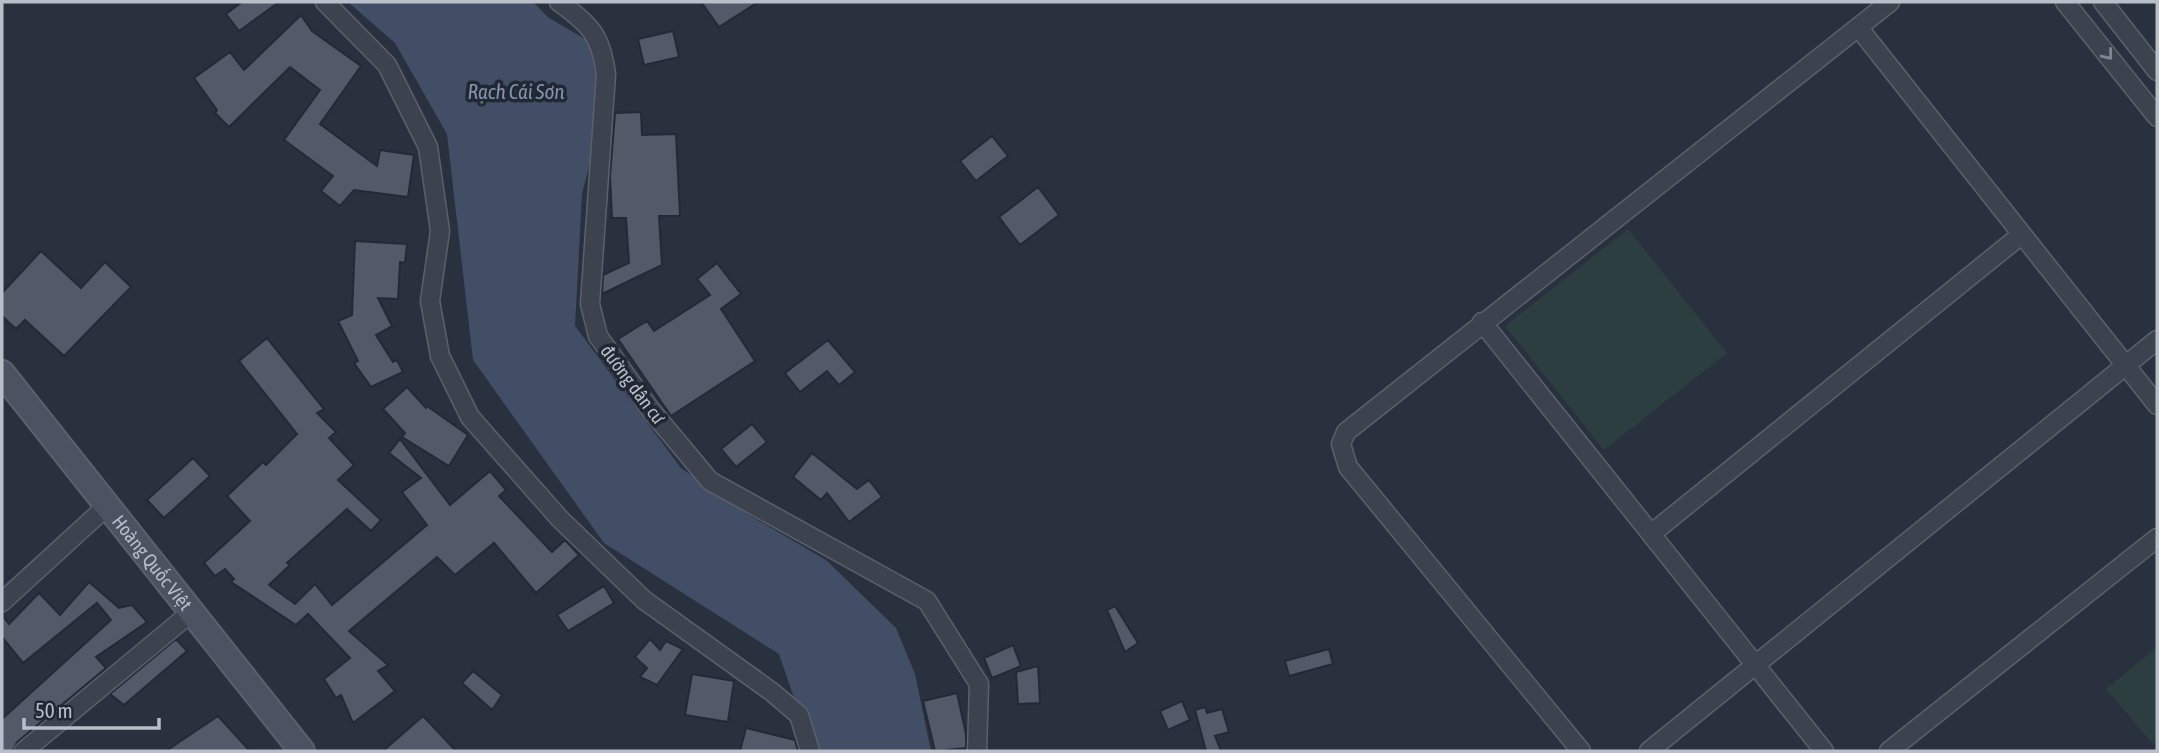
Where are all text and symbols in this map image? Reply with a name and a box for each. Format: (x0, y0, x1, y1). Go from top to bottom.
one-way arrow (2099, 47, 2112, 59)
water label: Rạch Cái Sơn (468, 79, 564, 103)
street label: đường dân cư (596, 340, 670, 428)
street label: Hoàng Quốc Việt (108, 510, 197, 615)
scale bar (24, 686, 159, 730)
text: 50 m (35, 698, 73, 722)

